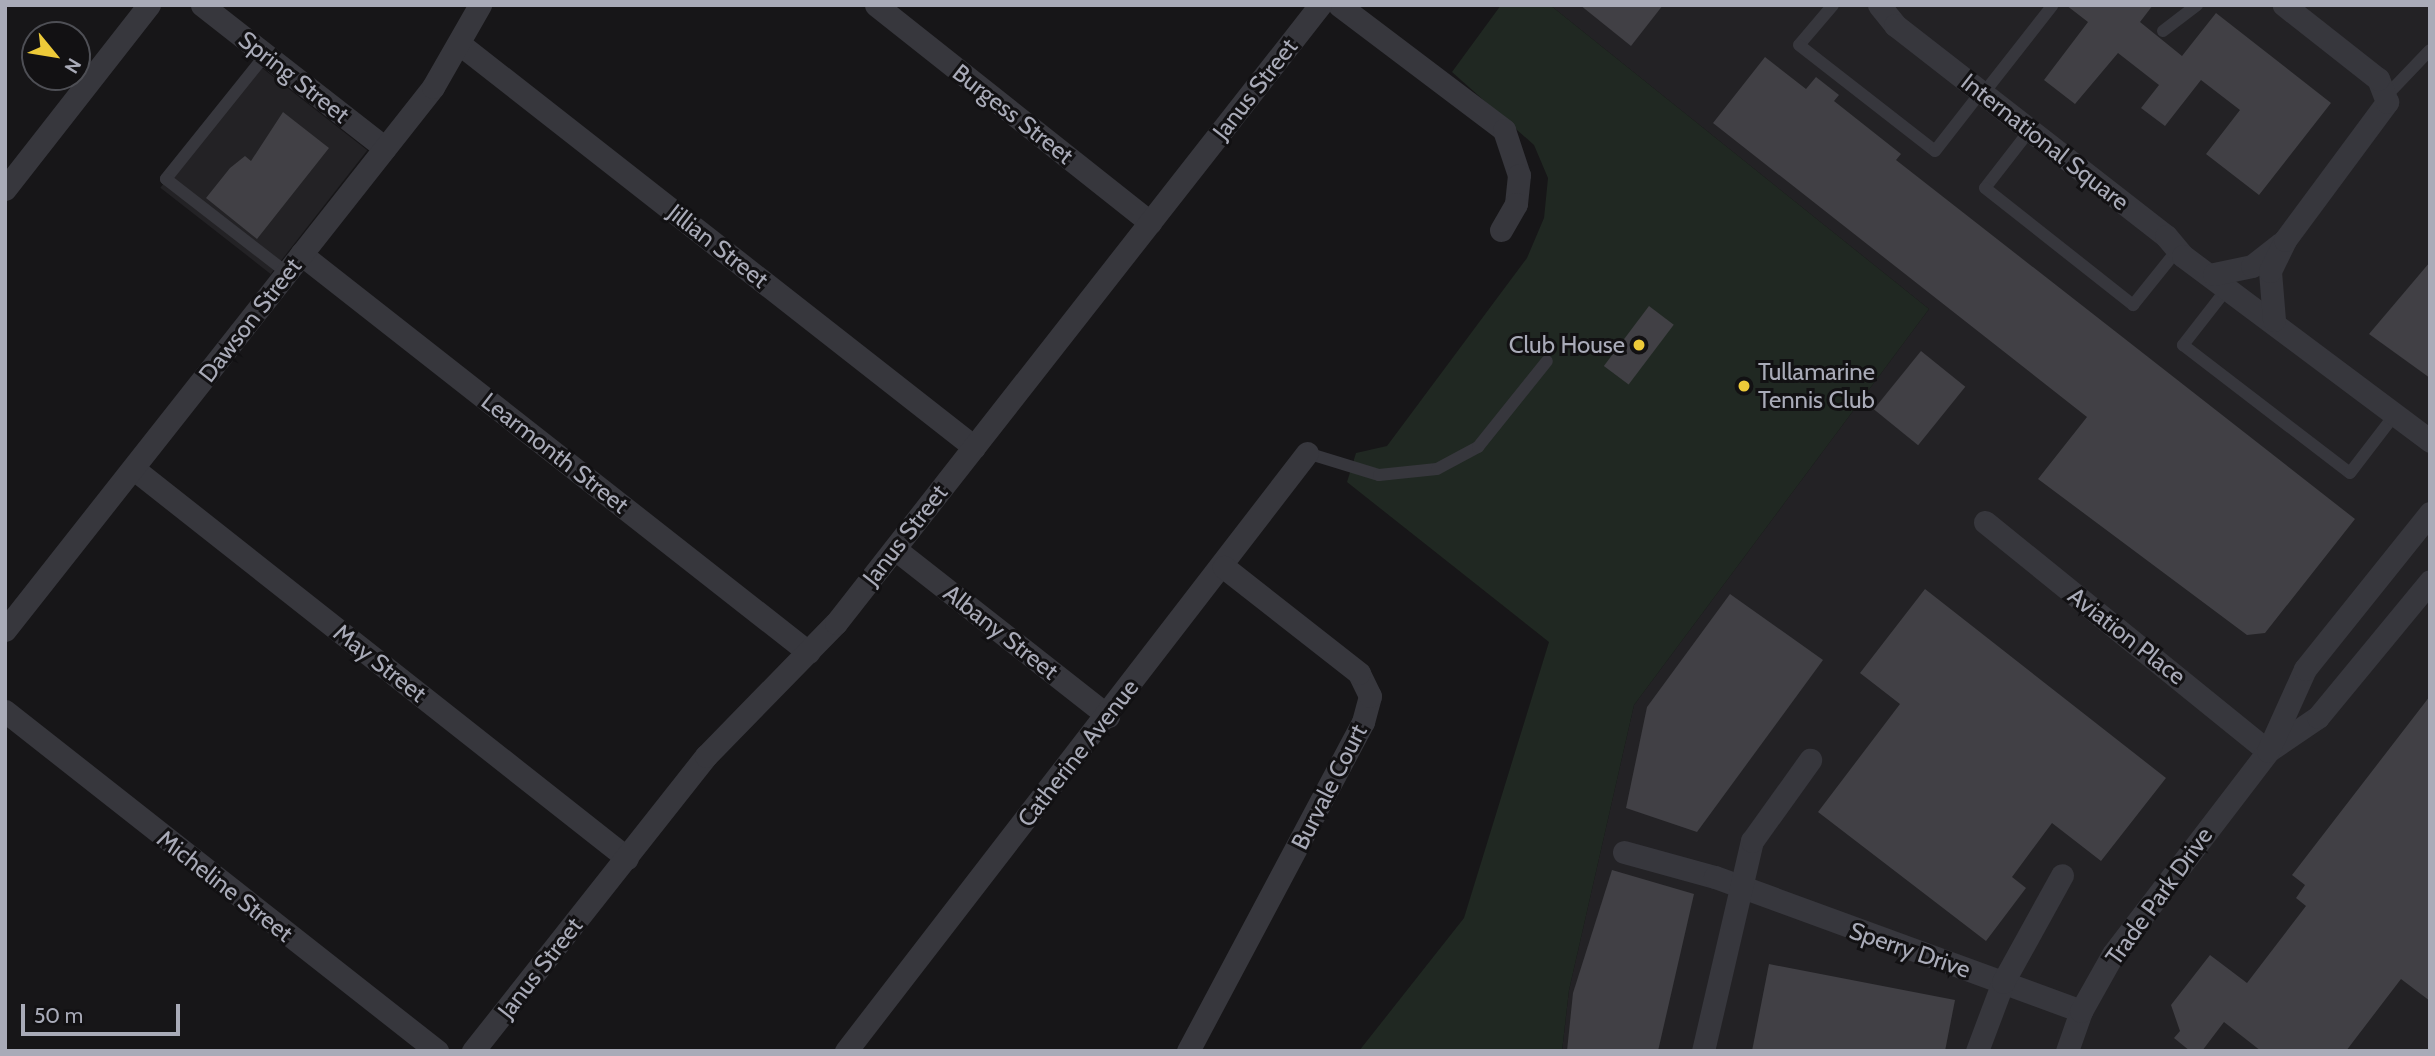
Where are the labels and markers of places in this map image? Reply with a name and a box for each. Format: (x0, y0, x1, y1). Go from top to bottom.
place label: Club House (1509, 331, 1625, 359)
marker: Club House (1631, 337, 1647, 353)
place label: Tullamarine Tennis Club (1758, 358, 1875, 414)
marker: Tullamarine Tennis Club (1736, 378, 1752, 394)

